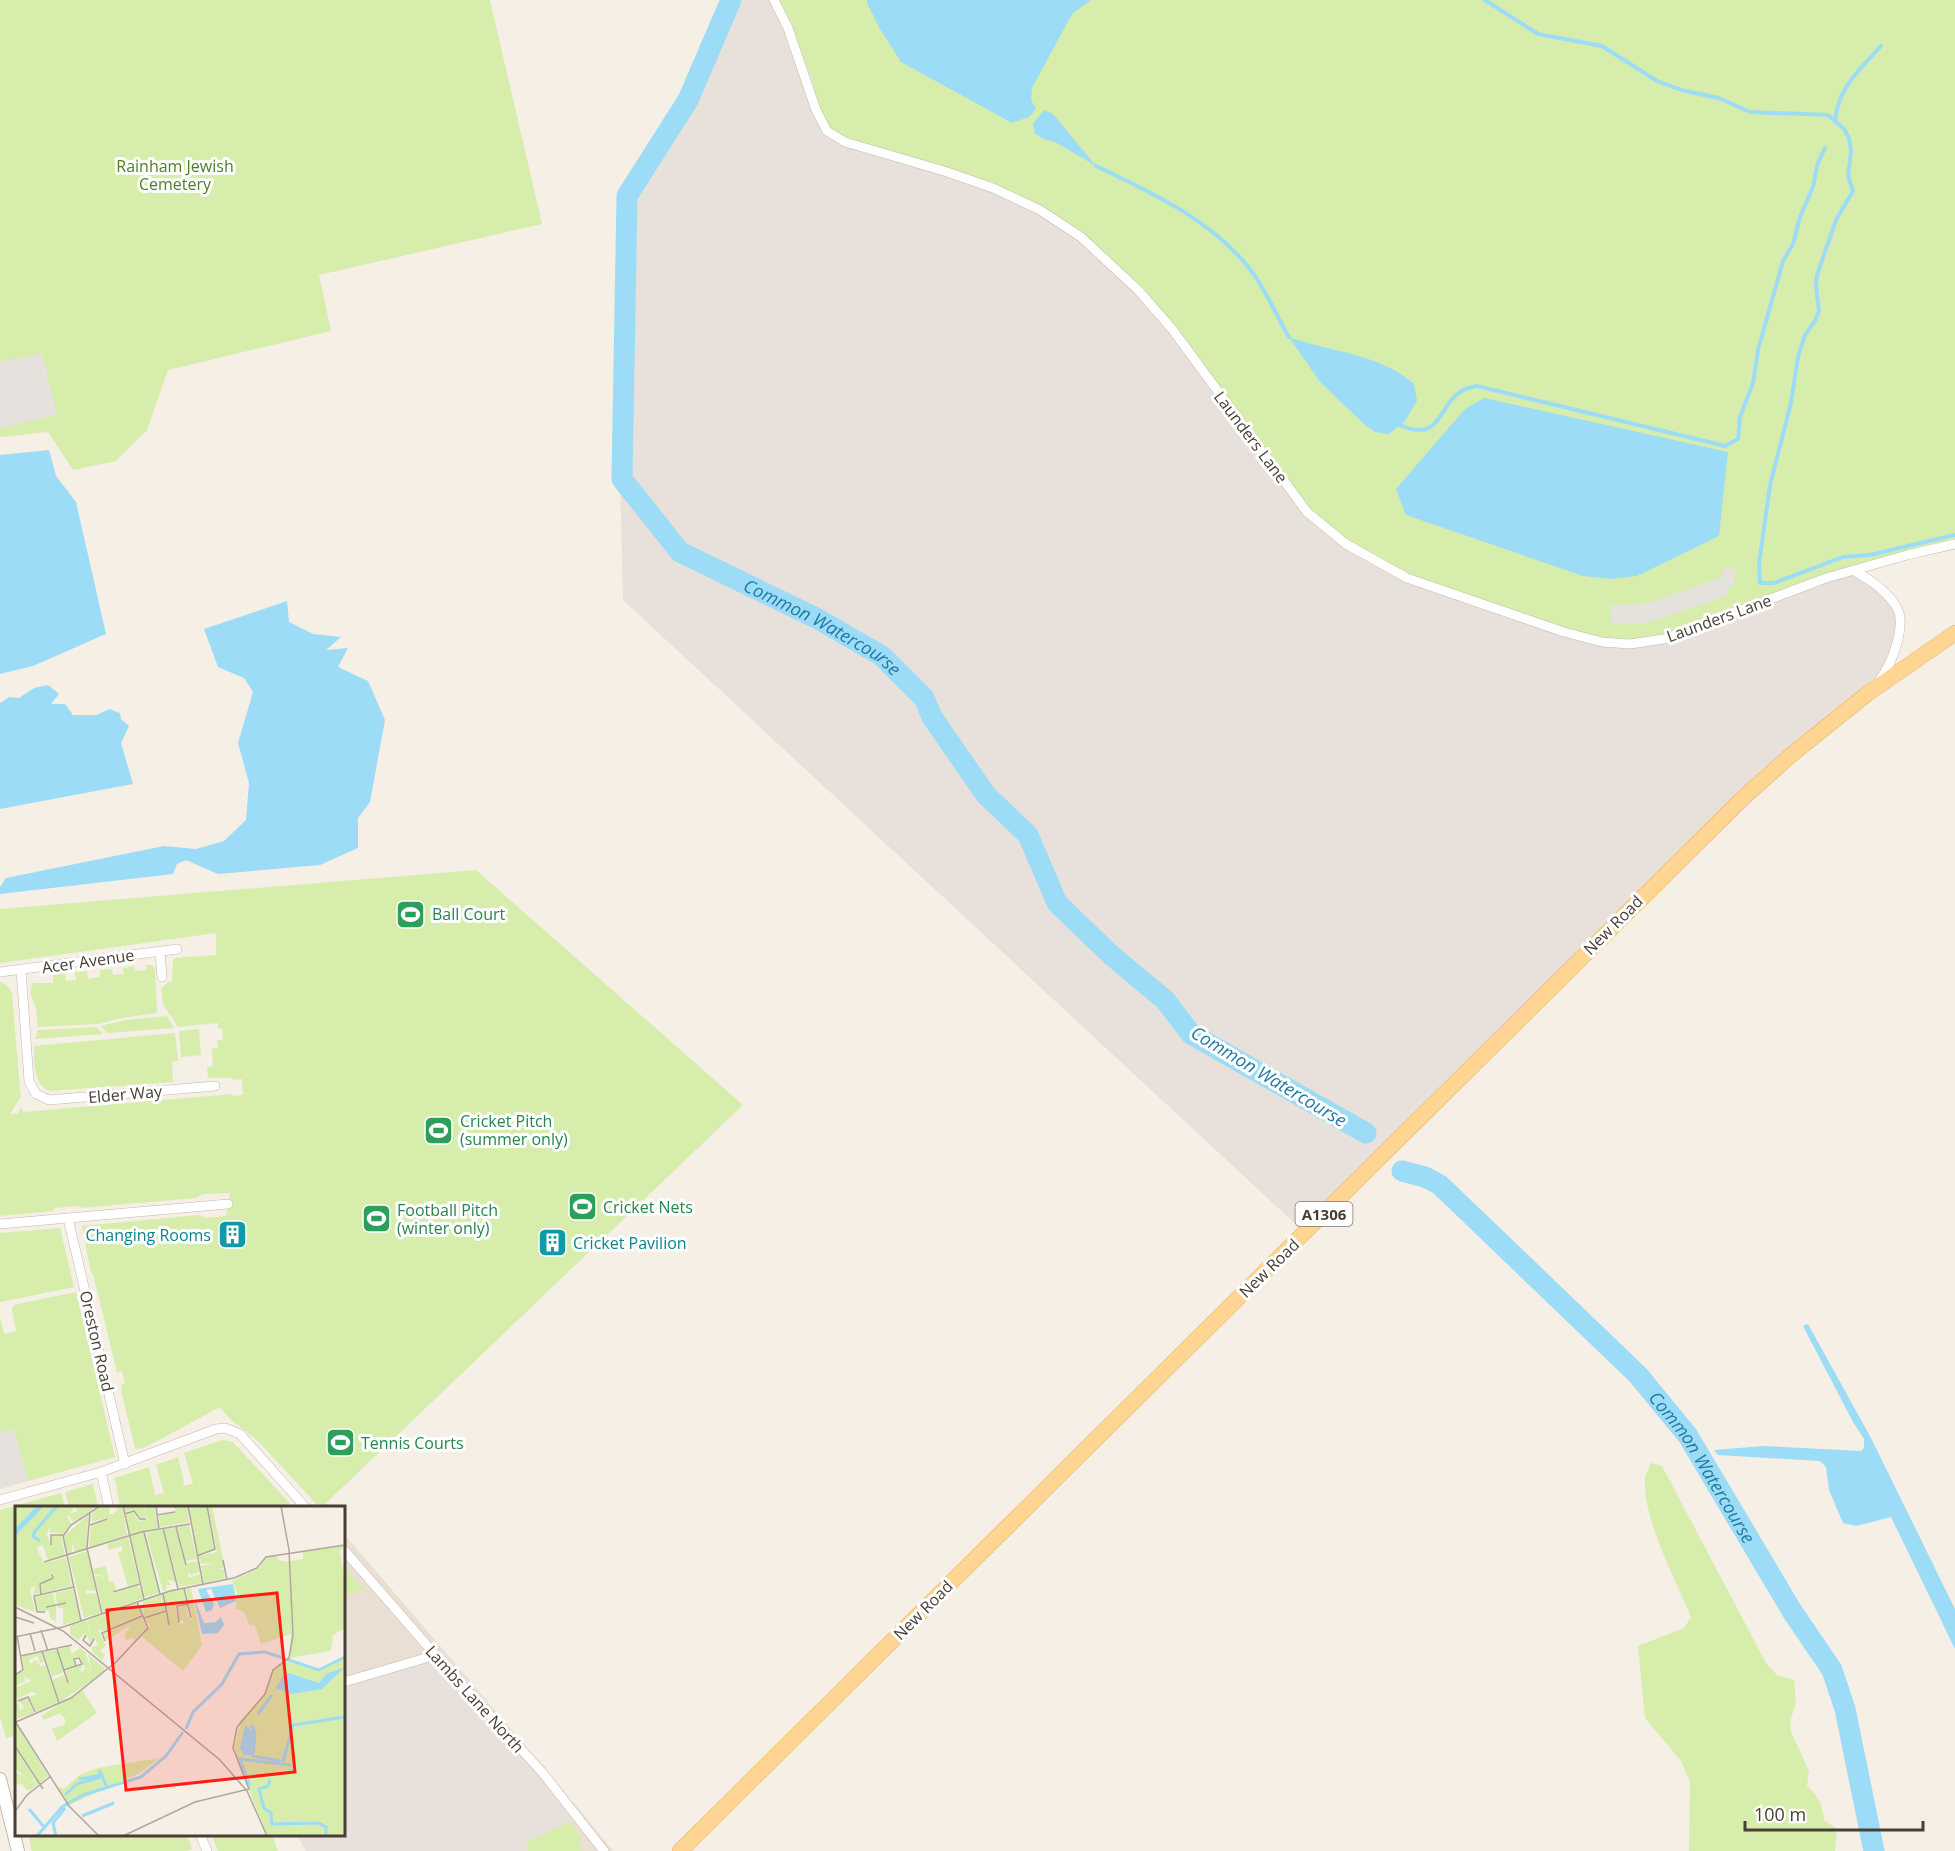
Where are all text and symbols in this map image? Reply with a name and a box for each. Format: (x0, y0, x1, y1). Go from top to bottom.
park label: Rainham Jewish Cemetery (116, 155, 234, 195)
street label: Launders Lane (1209, 386, 1293, 488)
water label: Common Watercourse (740, 573, 906, 680)
street label: Launders Lane (1664, 589, 1774, 647)
street label: New Road (1578, 890, 1648, 960)
sports icon: Ball Court (395, 898, 427, 930)
place label: Ball Court (432, 903, 506, 925)
street label: Acer Avenue (40, 944, 136, 978)
water label: Common Watercourse (1187, 1020, 1351, 1132)
street label: Elder Way (87, 1080, 164, 1108)
place label: Cricket Pitch (summer only) (460, 1110, 568, 1150)
sports icon: Cricket Pitch (summer only) (423, 1114, 455, 1146)
sports icon: Cricket Nets (566, 1191, 598, 1223)
place label: Cricket Nets (603, 1196, 693, 1218)
place label: Football Pitch (winter only) (397, 1199, 498, 1239)
road number: A1306 (1296, 1202, 1352, 1226)
sports icon: Football Pitch (winter only) (360, 1203, 392, 1235)
building icon: Changing Rooms (216, 1219, 248, 1251)
place label: Changing Rooms (85, 1224, 211, 1246)
building icon: Cricket Pavilion (536, 1227, 568, 1259)
place label: Cricket Pavilion (573, 1232, 687, 1254)
street label: New Road (1234, 1234, 1304, 1302)
street label: Oreston Road (75, 1288, 119, 1394)
water label: Common Watercourse (1644, 1386, 1761, 1548)
sports icon: Tennis Courts (324, 1427, 356, 1459)
place label: Tennis Courts (361, 1432, 464, 1454)
inset map (15, 1506, 345, 1836)
street label: New Road (888, 1575, 958, 1645)
street label: Lambs Lane North (421, 1641, 529, 1757)
scale bar (1745, 1794, 1924, 1832)
text: 100 m (1754, 1802, 1806, 1826)

